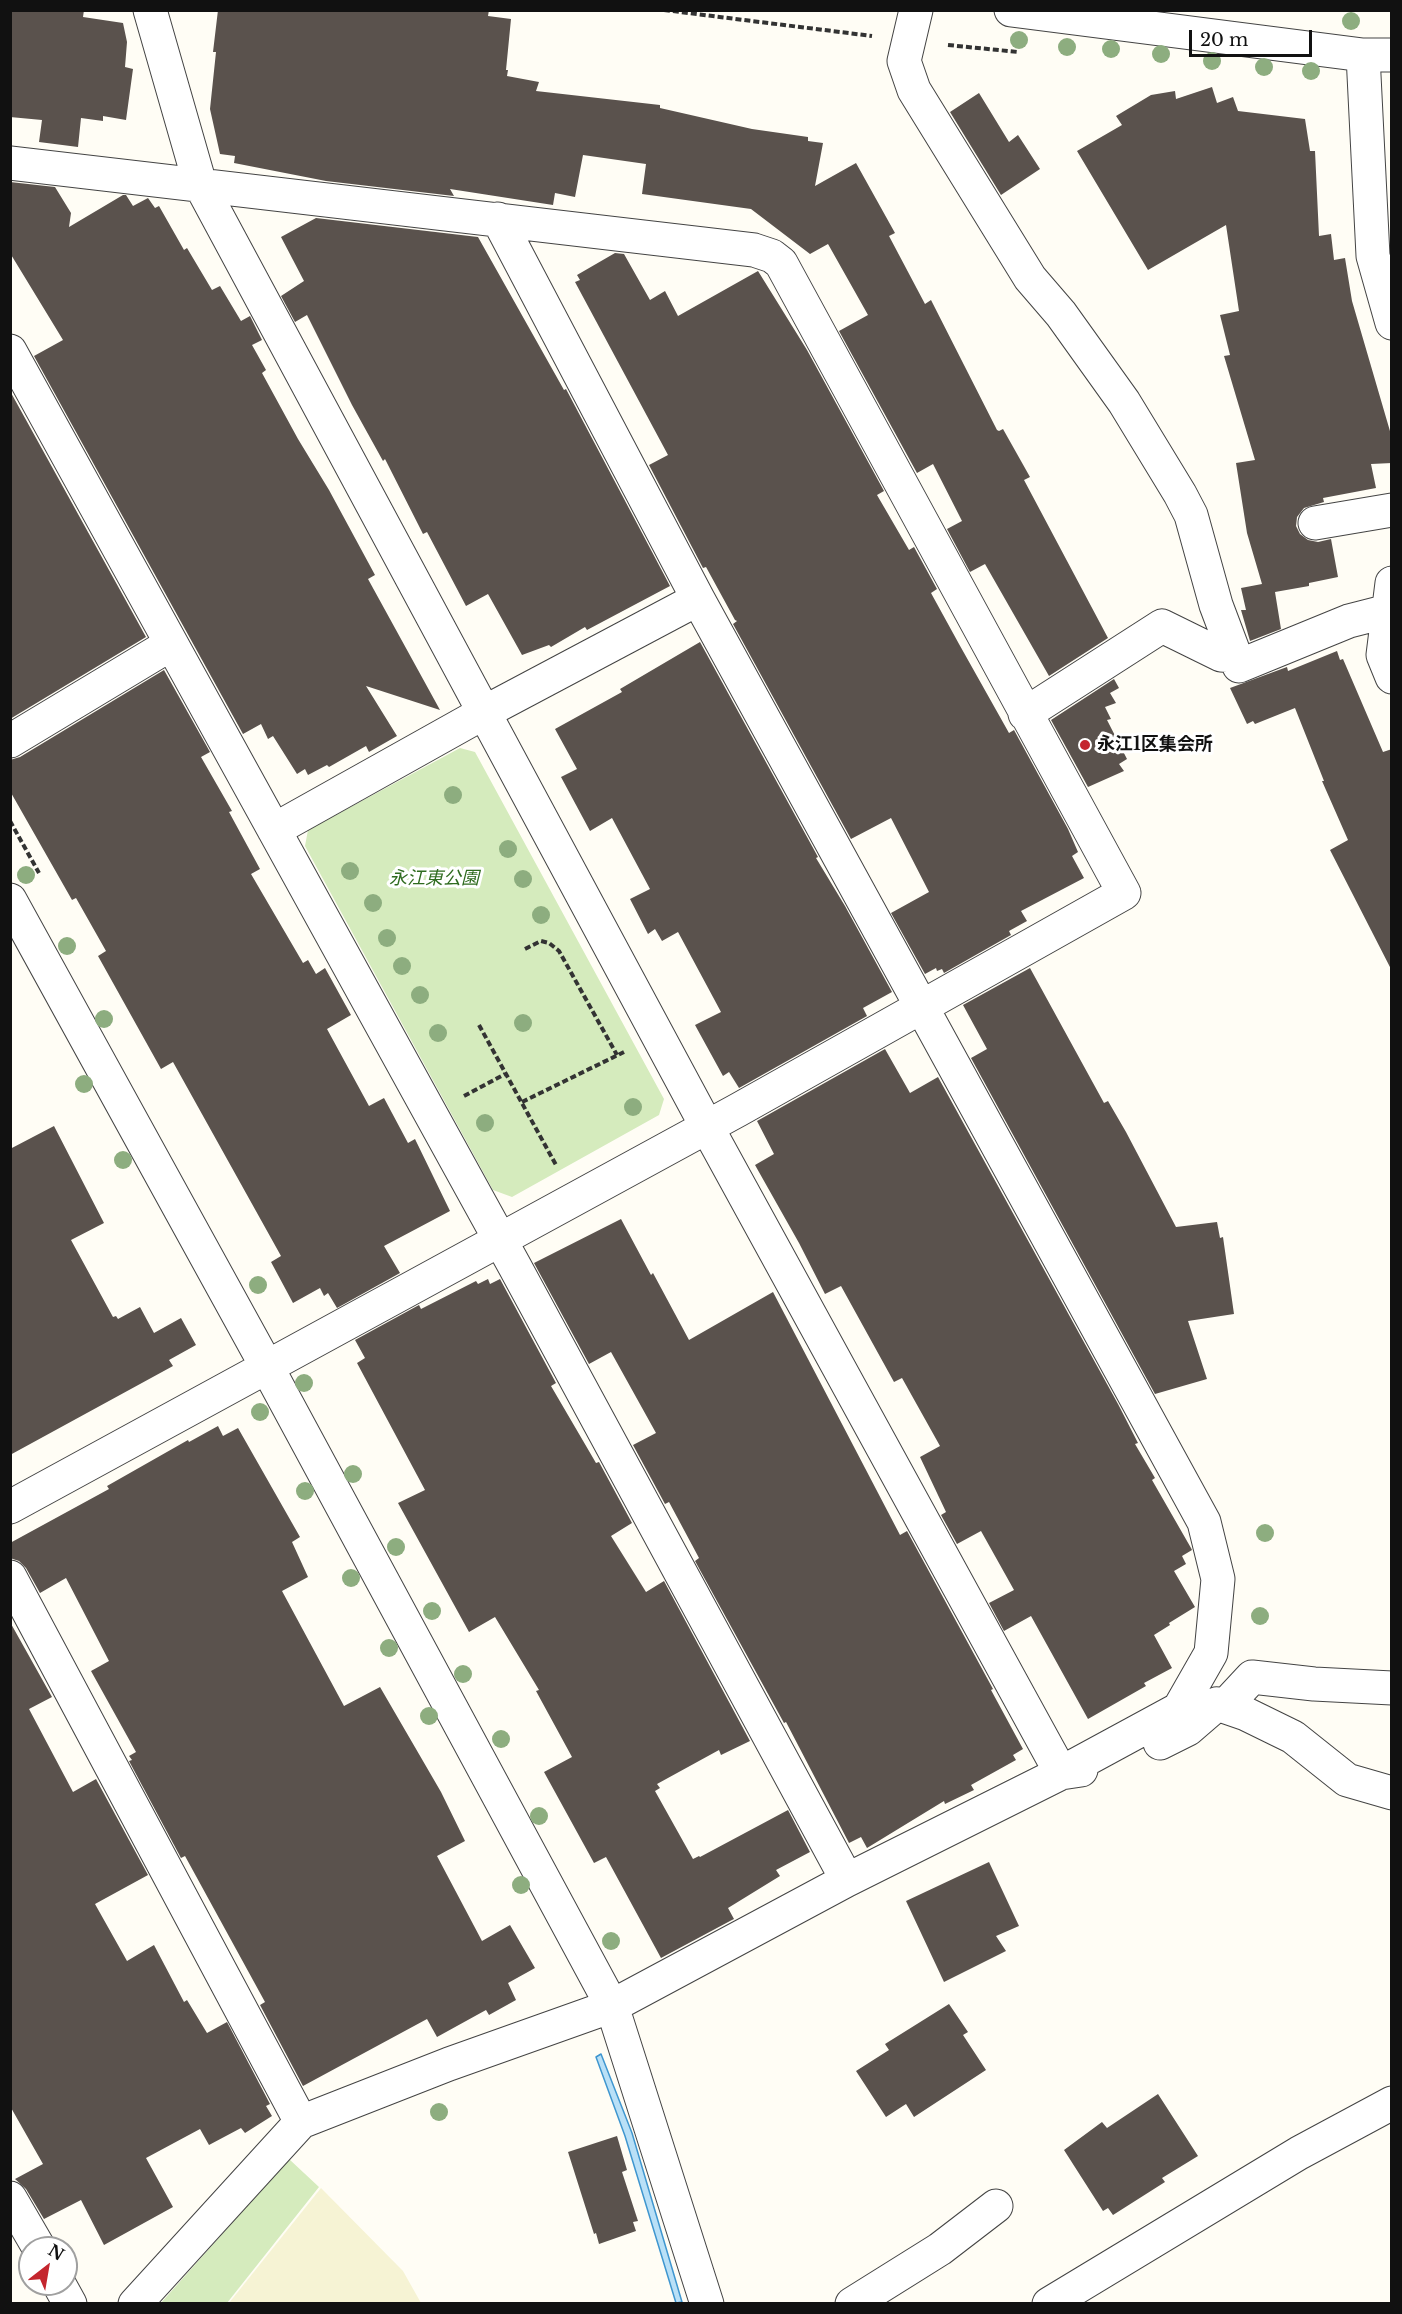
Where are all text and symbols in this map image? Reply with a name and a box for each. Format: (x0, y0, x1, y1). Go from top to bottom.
scale bar (1192, 18, 1315, 56)
text: 20 m (1200, 29, 1248, 51)
place label: 永江1区集会所 (1097, 734, 1213, 756)
marker: 永江1区集会所 (1078, 738, 1092, 752)
park label: 永江東公園 (389, 868, 479, 890)
north arrow (18, 2236, 78, 2296)
text: N (45, 2240, 68, 2265)

